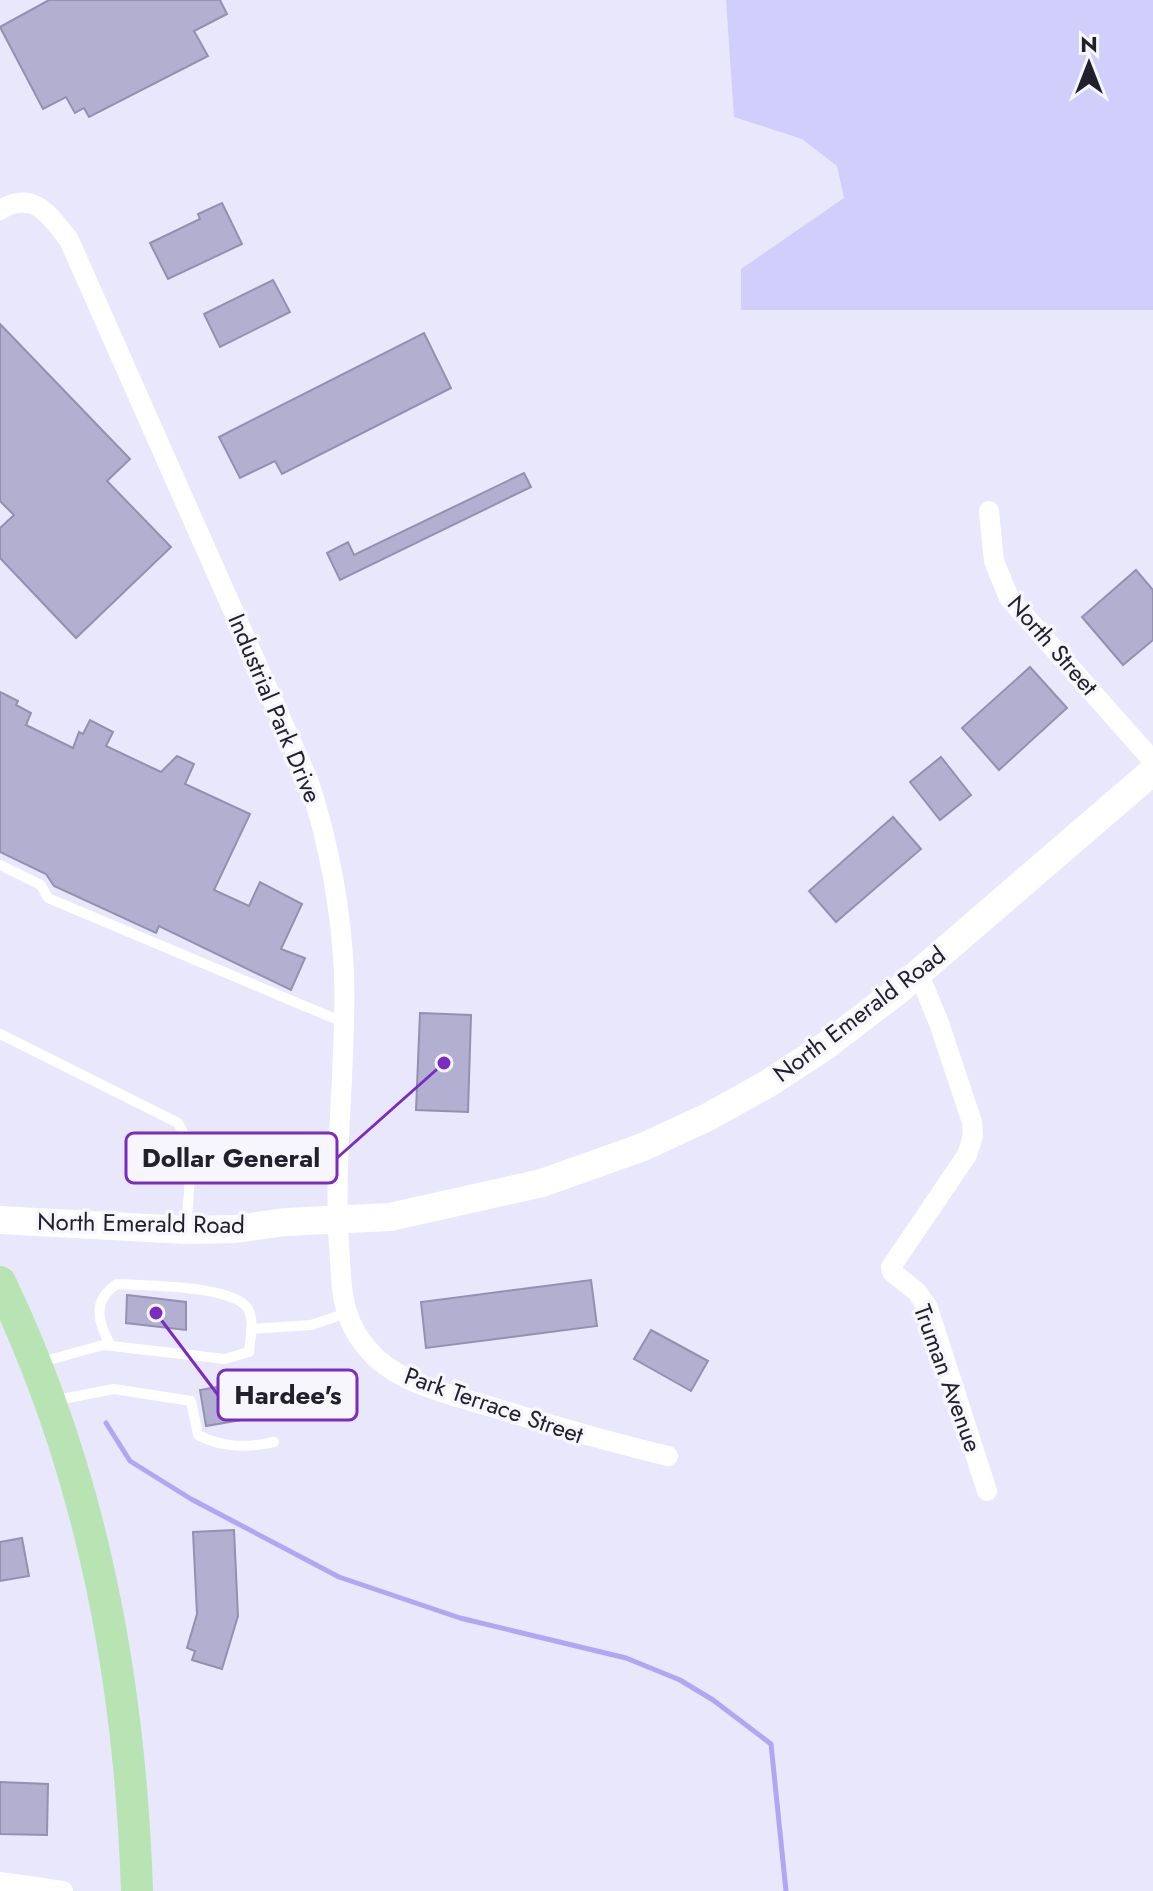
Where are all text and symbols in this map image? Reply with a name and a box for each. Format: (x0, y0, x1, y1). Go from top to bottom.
north arrow (1049, 24, 1129, 104)
text: N (1080, 28, 1098, 60)
street label: North Street (1000, 587, 1107, 703)
street label: Industrial Park Drive (219, 608, 331, 808)
street label: North Emerald Road (766, 938, 952, 1090)
callout: Dollar General (126, 1133, 337, 1183)
text: Dollar General (142, 1139, 320, 1177)
street label: North Emerald Road (37, 1204, 245, 1242)
street label: Truman Avenue (905, 1299, 991, 1457)
street label: Park Terrace Street (400, 1358, 589, 1452)
callout: Hardee's (218, 1370, 357, 1420)
text: Hardee's (234, 1376, 342, 1414)

